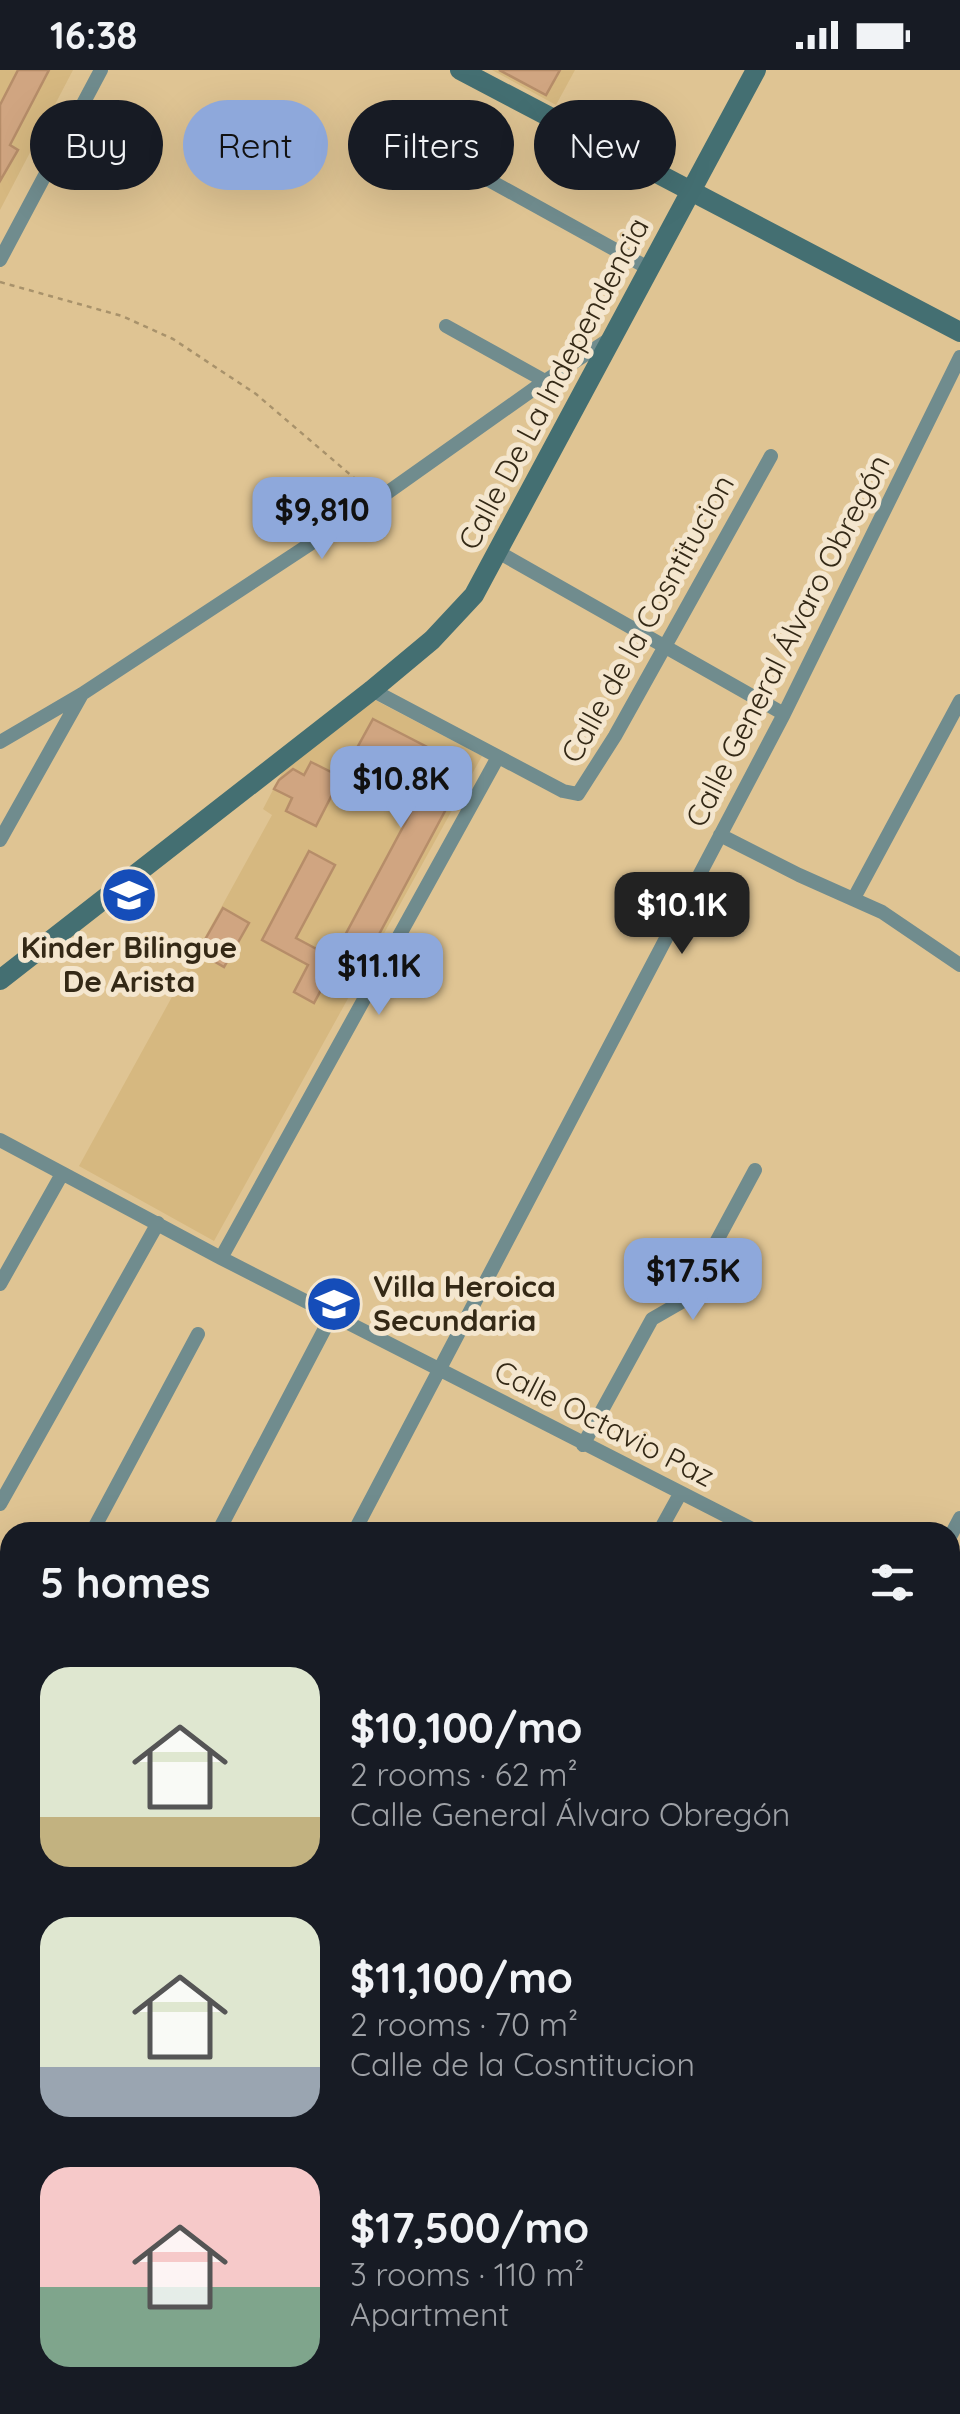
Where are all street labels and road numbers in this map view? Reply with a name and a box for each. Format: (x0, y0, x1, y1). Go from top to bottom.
street label: Calle De La Independencia (449, 211, 657, 556)
street label: Calle General Álvaro Obregón (676, 448, 898, 833)
street label: Calle de la Cosntitucion (552, 468, 742, 769)
street label: Calle Octavio Paz (488, 1351, 721, 1495)

